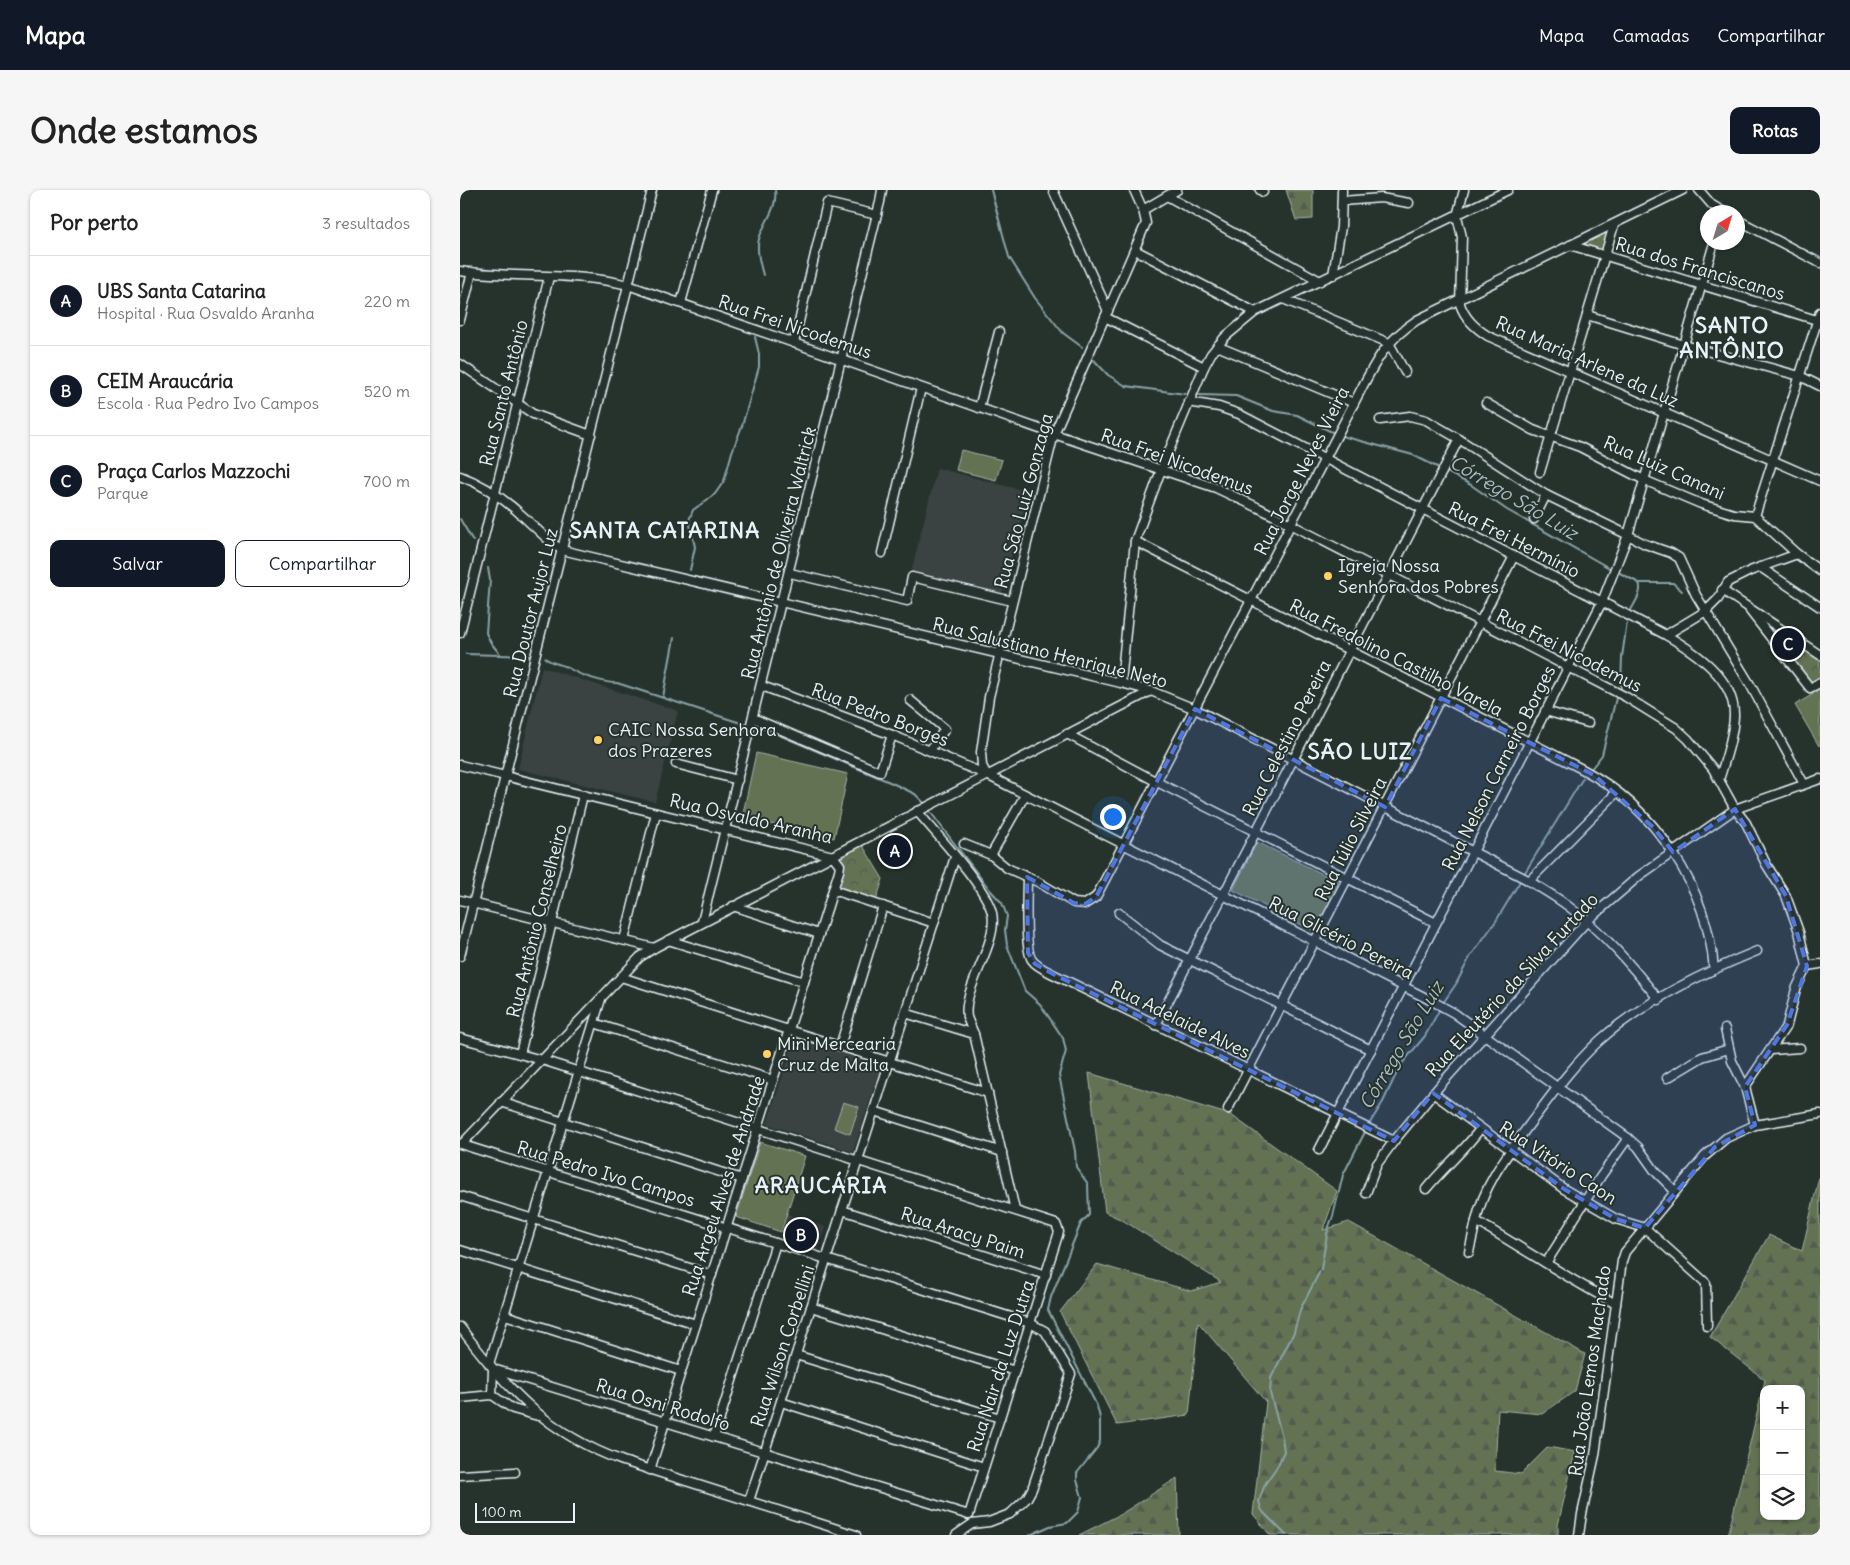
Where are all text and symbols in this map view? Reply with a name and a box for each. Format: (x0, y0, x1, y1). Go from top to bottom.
text: Mapa (25, 20, 85, 50)
text: Mapa (1539, 24, 1584, 47)
text: Camadas (1612, 24, 1689, 47)
text: Compartilhar (1717, 24, 1825, 47)
button: Rotas (1730, 107, 1820, 154)
text: Onde estamos (30, 108, 258, 152)
north arrow (1700, 205, 1745, 250)
text: Por perto (50, 209, 138, 236)
text: 3 resultados (322, 213, 410, 233)
street label: Rua dos Franciscanos (1613, 232, 1788, 305)
text: UBS Santa Catarina (97, 279, 266, 303)
street label: Rua Frei Nicodemus (715, 289, 875, 364)
text: A (61, 291, 71, 311)
text: 220 m (364, 291, 410, 311)
text: Hospital · Rua Osvaldo Aranha (97, 303, 315, 323)
street label: Rua Maria Arlene da Luz (1492, 311, 1683, 412)
district label: SANTO ANTÔNIO (1679, 311, 1785, 364)
street label: Rua Santo Antônio (474, 317, 533, 468)
text: CEIM Araucária (97, 369, 233, 393)
text: B (61, 381, 71, 401)
text: 520 m (364, 381, 410, 401)
street label: Rua Jorge Neves Vieira (1249, 383, 1354, 559)
text: Escola · Rua Pedro Ivo Campos (97, 393, 319, 413)
street label: Rua São Luiz Gonzaga (989, 411, 1058, 591)
street label: Rua Frei Nicodemus (1098, 423, 1257, 500)
street label: Rua Antônio de Oliveira Waltrick (736, 424, 821, 682)
street label: Rua Luiz Canani (1600, 431, 1728, 505)
water label: Córrego São Luiz (1446, 449, 1584, 546)
text: Praça Carlos Mazzochi (97, 459, 290, 483)
text: C (61, 471, 71, 491)
text: 700 m (363, 471, 410, 491)
text: Parque (97, 483, 148, 503)
street label: Rua Frei Hermínio (1444, 496, 1584, 583)
district label: SANTA CATARINA (570, 516, 760, 544)
street label: Rua Doutor Aujor Luz (498, 525, 563, 700)
button: Salvar (50, 540, 225, 587)
button: Compartilhar (235, 540, 410, 587)
place label: Igreja Nossa Senhora dos Pobres (1338, 554, 1499, 598)
marker: Igreja Nossa Senhora dos Pobres (1322, 570, 1334, 582)
street label: Rua Fredolino Castilho Varela (1286, 594, 1507, 721)
street label: Rua Frei Nicodemus (1492, 604, 1646, 697)
street label: Rua Salustiano Henrique Neto (930, 612, 1170, 693)
pin: C (1772, 625, 1804, 663)
street label: Rua Celestino Pereira (1237, 656, 1336, 820)
street label: Rua Nelson Carneiro Borges (1437, 661, 1560, 874)
street label: Rua Pedro Borges (808, 678, 952, 751)
place label: CAIC Nossa Senhora dos Prazeres (608, 718, 776, 762)
marker: CAIC Nossa Senhora dos Prazeres (592, 734, 604, 746)
district label: SÃO LUIZ (1307, 737, 1413, 765)
street label: Rua Túlio Silveira (1310, 773, 1392, 904)
street label: Rua Osvaldo Aranha (667, 789, 835, 848)
your location (1100, 804, 1126, 830)
street label: Rua Antônio Conselheiro (501, 822, 572, 1020)
pin: A (879, 832, 911, 870)
street label: Rua Eleutério da Silva Furtado (1420, 888, 1603, 1081)
street label: Rua Glicério Pereira (1265, 891, 1418, 984)
water label: Córrego São Luiz (1353, 975, 1450, 1113)
street label: Rua Adelaide Alves (1106, 976, 1254, 1063)
place label: Mini Mercearia Cruz de Malta (777, 1032, 896, 1076)
marker: Mini Mercearia Cruz de Malta (761, 1048, 773, 1060)
street label: Rua Argeu Alves de Andrade (677, 1073, 770, 1299)
street label: Rua Vitório Caon (1495, 1116, 1622, 1209)
street label: Rua Pedro Ivo Campos (514, 1135, 698, 1212)
district label: ARAUCÁRIA (755, 1171, 887, 1199)
street label: Rua Aracy Paim (898, 1202, 1028, 1264)
pin: B (785, 1216, 817, 1254)
street label: Rua Wilson Corbellini (745, 1262, 820, 1430)
street label: Rua João Lemos Machado (1563, 1264, 1616, 1478)
street label: Rua Nair da Luz Dutra (962, 1277, 1039, 1455)
street label: Rua Osni Rodolfo (593, 1373, 733, 1436)
map controls (1760, 1385, 1805, 1520)
button: + (1760, 1385, 1805, 1430)
button: − (1760, 1430, 1805, 1475)
button: layers (1760, 1475, 1805, 1520)
scale bar (475, 1500, 575, 1523)
text: 100 m (482, 1503, 522, 1521)

